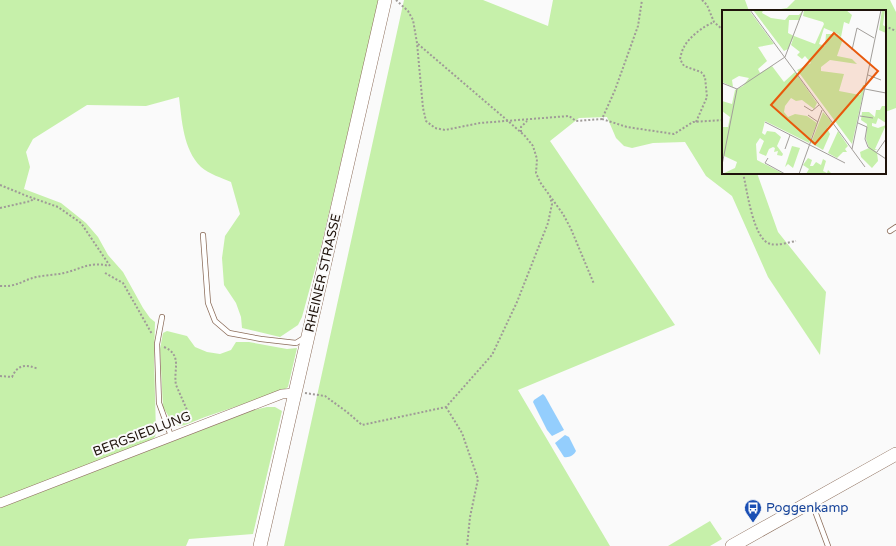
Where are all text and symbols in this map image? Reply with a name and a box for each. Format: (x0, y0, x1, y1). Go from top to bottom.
inset map (722, 10, 886, 174)
street label: RHEINER STRASSE (302, 212, 344, 334)
street label: BERGSIEDLUNG (91, 408, 193, 460)
bus stop icon: Poggenkamp (743, 498, 763, 523)
place label: Poggenkamp (766, 500, 849, 516)

